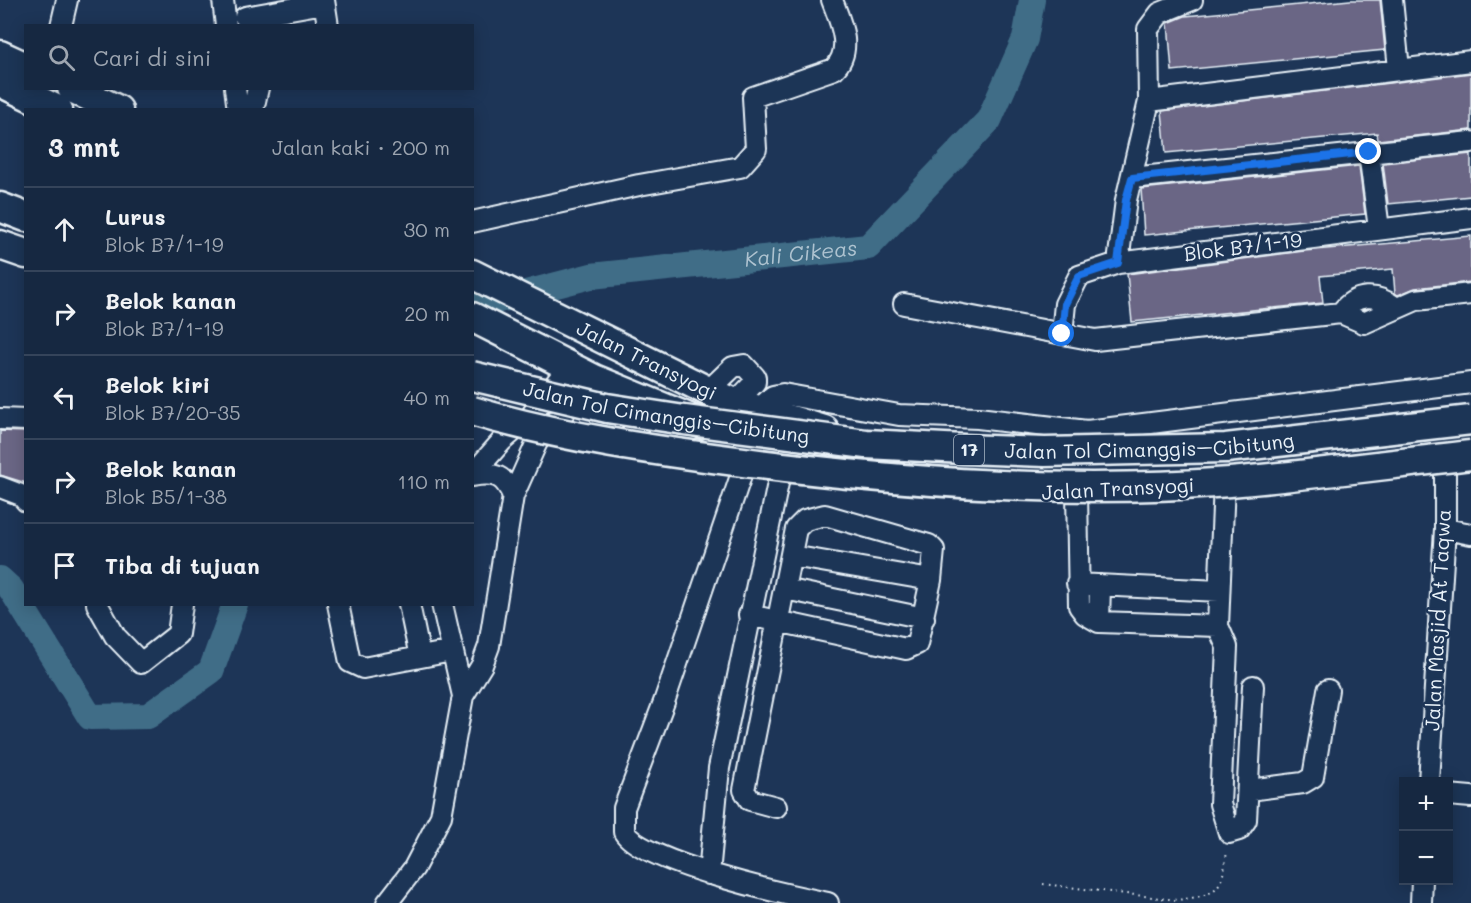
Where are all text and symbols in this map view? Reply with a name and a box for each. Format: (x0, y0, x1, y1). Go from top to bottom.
search box (24, 24, 474, 90)
icon: search (45, 41, 78, 74)
text: Cari di sini (93, 43, 211, 72)
text: 3 mnt (48, 130, 120, 164)
text: Jalan kaki · 200 m (272, 134, 450, 160)
route end (1355, 138, 1381, 164)
text: Lurus (105, 202, 166, 231)
icon: ahead (48, 213, 81, 246)
text: 30 m (404, 216, 450, 242)
street label: Blok B7/1-19 (1182, 226, 1303, 266)
text: Blok B7/1-19 (105, 231, 224, 257)
water label: Kali Cikeas (743, 233, 858, 272)
text: Belok kanan (105, 286, 236, 315)
icon: right (48, 297, 81, 330)
text: 20 m (404, 300, 450, 326)
street label: Jalan Transyogi (573, 314, 721, 405)
text: Blok B7/1-19 (105, 315, 224, 341)
route start (1048, 320, 1074, 346)
text: Belok kiri (105, 370, 210, 399)
street label: Jalan Tol Cimanggis–Cibitung (521, 375, 811, 448)
icon: left (48, 381, 81, 414)
text: 40 m (404, 384, 450, 410)
text: Blok B7/20-35 (105, 399, 241, 425)
street label: Jalan Tol Cimanggis–Cibitung (1004, 426, 1295, 464)
road number: 17 (954, 435, 984, 465)
text: Belok kanan (105, 454, 236, 483)
icon: right (48, 465, 81, 498)
text: 110 m (397, 468, 450, 494)
street label: Jalan Transyogi (1041, 471, 1195, 505)
text: Blok B5/1-38 (105, 483, 227, 509)
street label: Jalan Masjid At Taqwa (1418, 508, 1456, 731)
icon: arrive (48, 549, 81, 582)
text: Tiba di tujuan (105, 551, 260, 580)
map controls (1399, 777, 1453, 885)
button: + (1399, 777, 1453, 831)
button: − (1399, 831, 1453, 885)

